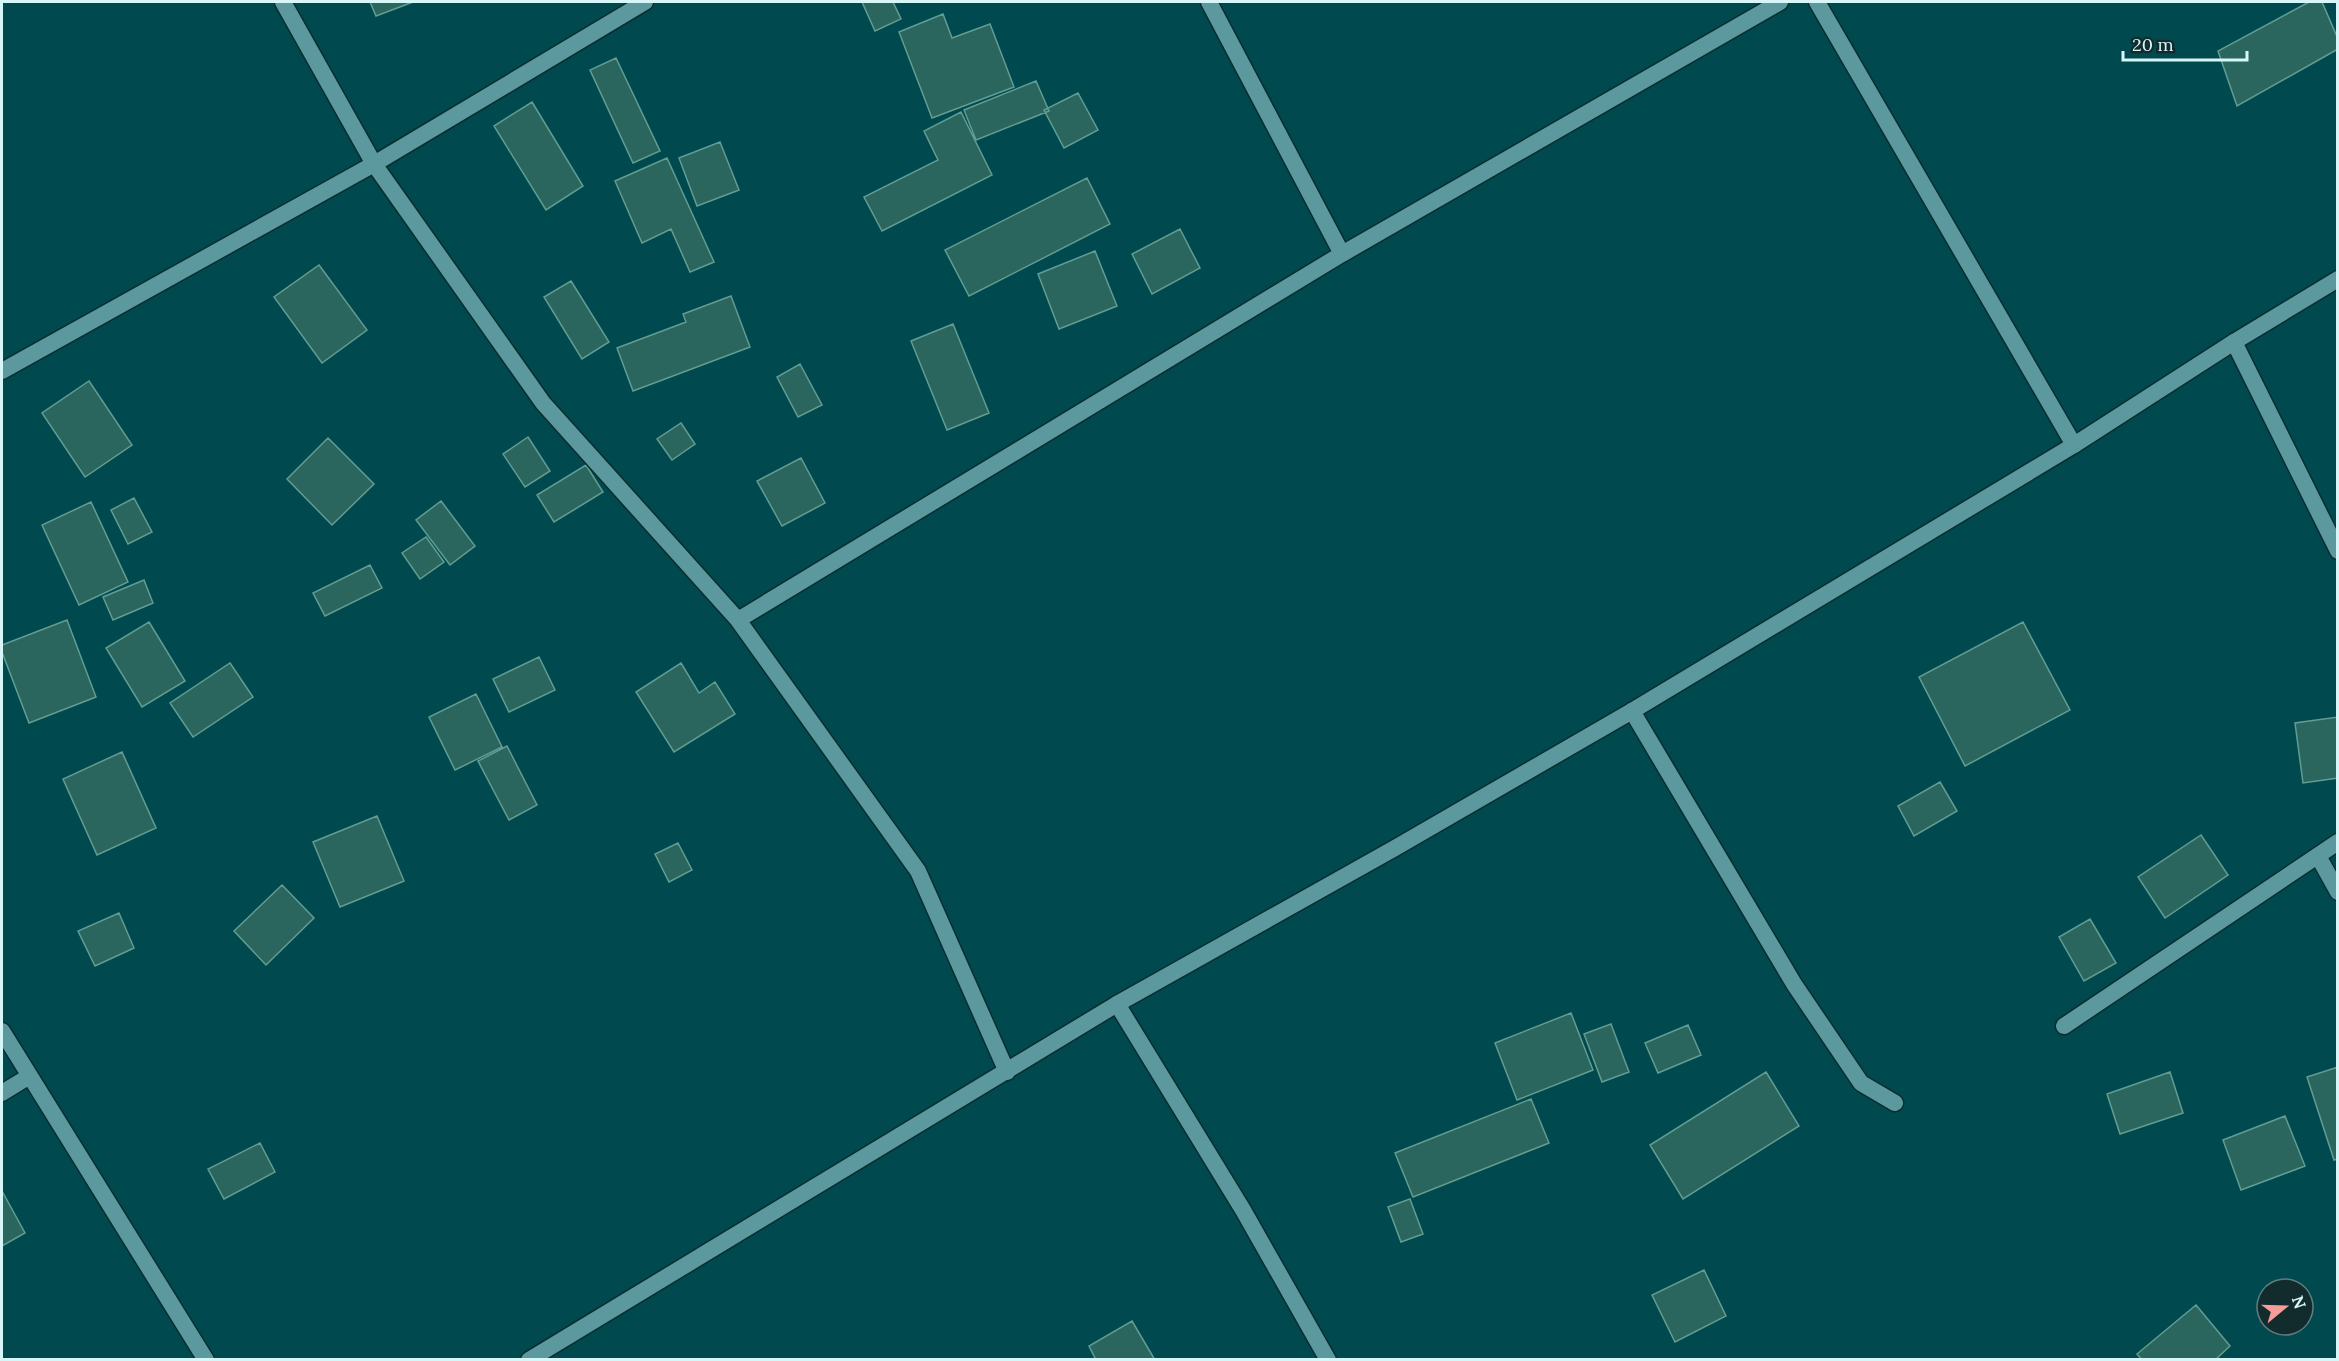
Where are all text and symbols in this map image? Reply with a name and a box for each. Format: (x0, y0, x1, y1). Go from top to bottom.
scale bar (2123, 24, 2248, 62)
text: 20 m (2132, 33, 2174, 56)
north arrow (2255, 1277, 2315, 1337)
text: N (2288, 1293, 2311, 1311)

